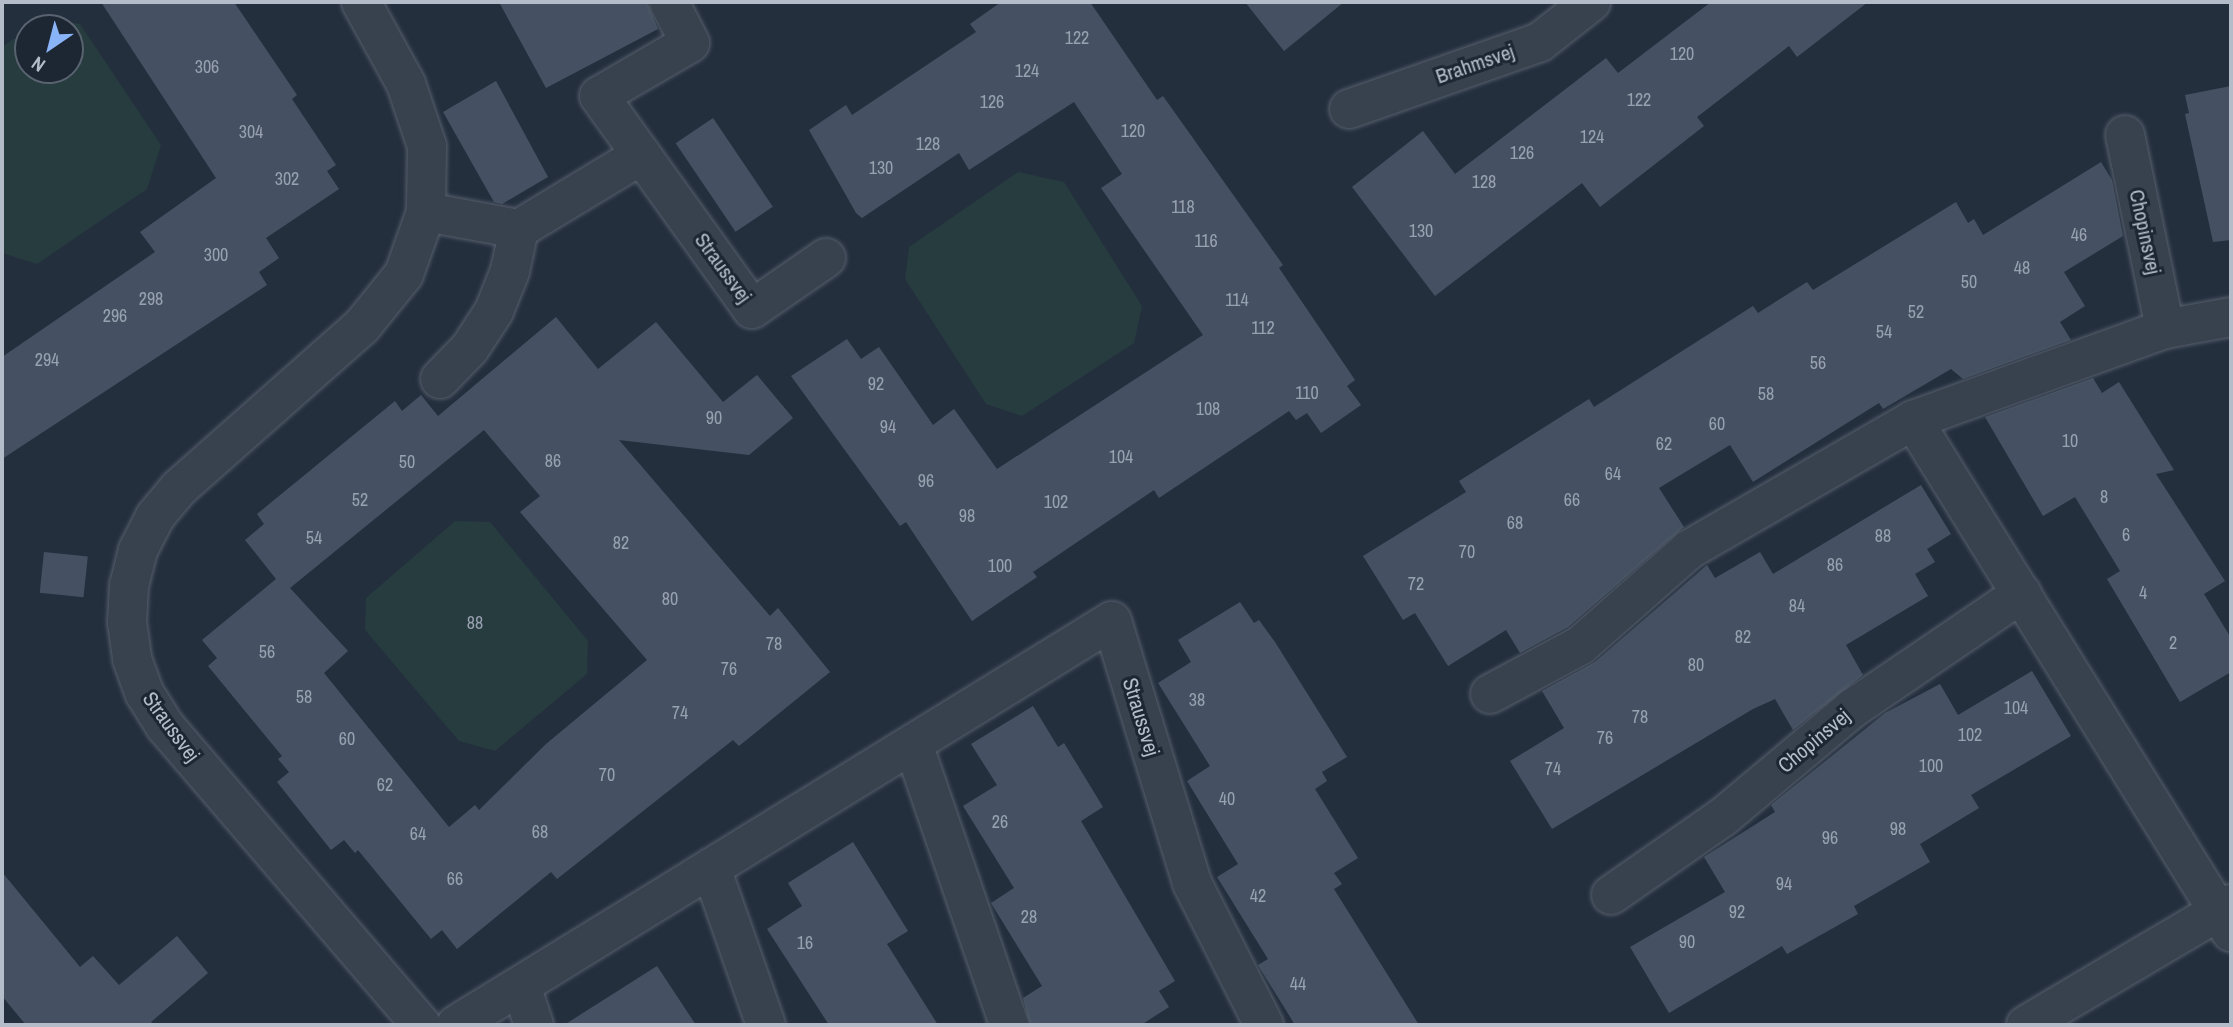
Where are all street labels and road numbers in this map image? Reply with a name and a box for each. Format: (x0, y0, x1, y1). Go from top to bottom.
street label: Brahmsvej (1432, 39, 1518, 89)
street label: Chopinsvej (2124, 187, 2166, 277)
street label: Straussvej (689, 228, 757, 308)
street label: Straussvej (1117, 675, 1165, 759)
street label: Straussvej (137, 687, 205, 767)
street label: Chopinsvej (1773, 704, 1855, 778)

